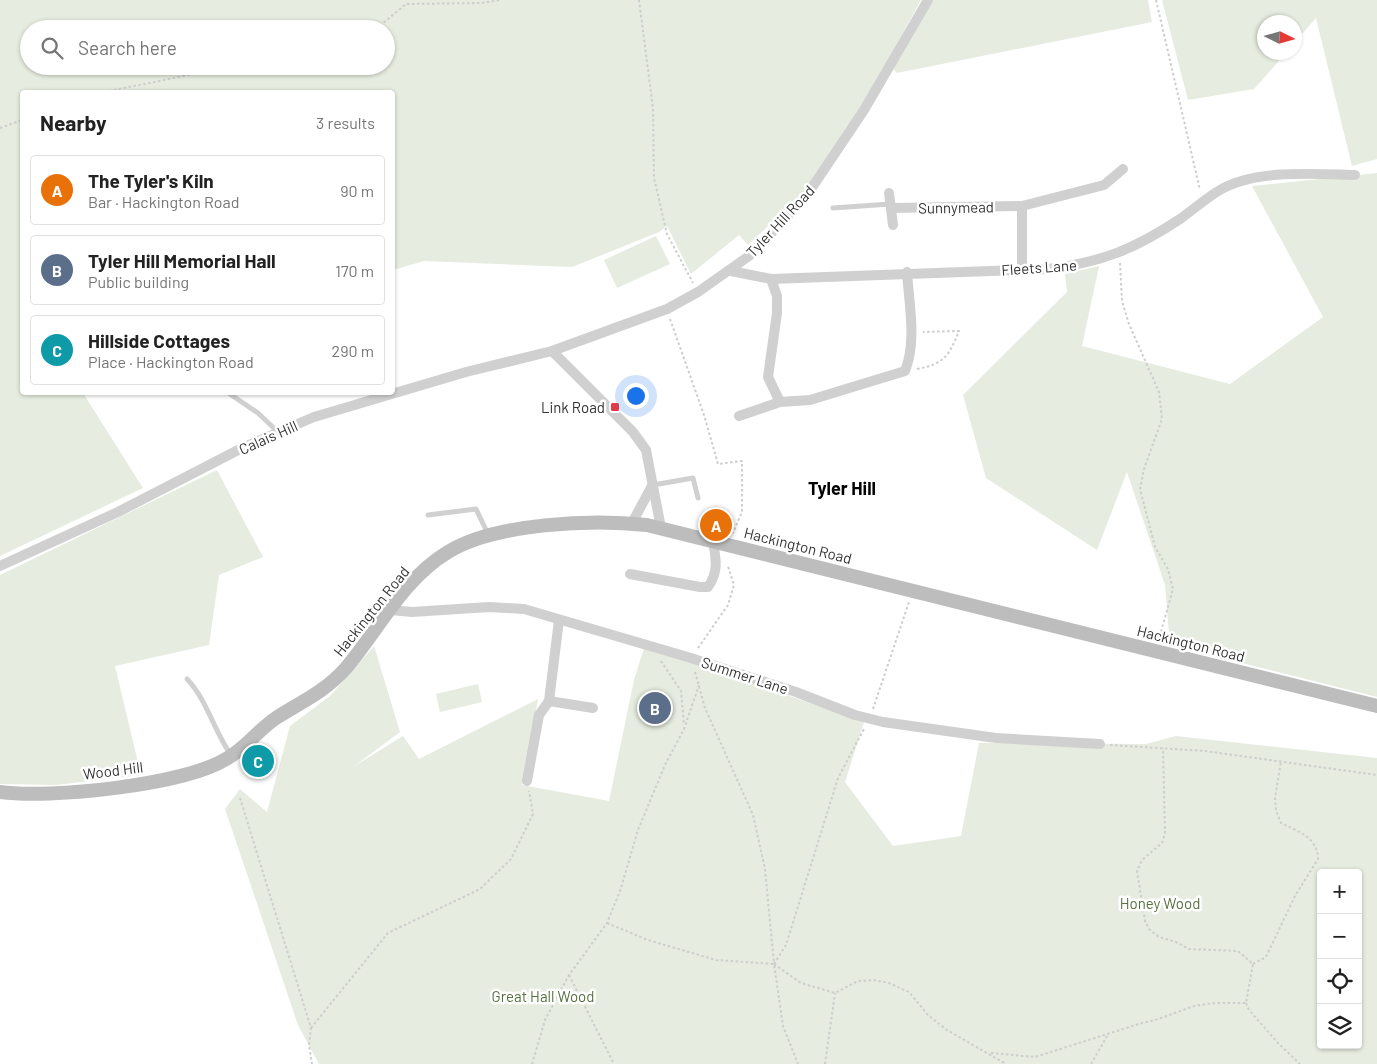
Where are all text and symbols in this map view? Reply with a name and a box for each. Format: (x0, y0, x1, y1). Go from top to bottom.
north arrow (1257, 15, 1302, 60)
search box (20, 20, 395, 75)
icon: search (38, 34, 66, 62)
text: Search here (78, 36, 177, 59)
text: Nearby (40, 110, 106, 135)
text: 3 results (316, 113, 375, 132)
text: The Tyler's Kiln (88, 169, 214, 192)
text: A (52, 181, 62, 200)
text: 90 m (340, 181, 374, 200)
street label: Tyler Hill Road (742, 181, 818, 261)
text: Bar · Hackington Road (88, 192, 239, 211)
street label: Sunnymead (918, 197, 994, 217)
text: Tyler Hill Memorial Hall (88, 249, 276, 272)
street label: Fleets Lane (1001, 255, 1077, 279)
text: B (52, 261, 62, 280)
text: 170 m (335, 261, 374, 280)
text: Public building (88, 272, 189, 291)
text: Hillside Cottages (88, 329, 230, 352)
text: C (52, 341, 62, 360)
text: 290 m (332, 341, 374, 360)
text: Place · Hackington Road (88, 352, 254, 371)
your location (623, 383, 649, 409)
place label: Link Road (541, 398, 605, 416)
marker: Link Road (609, 401, 621, 413)
street label: Calais Hill (236, 416, 300, 458)
district label: Tyler Hill (808, 477, 876, 499)
pin: A (700, 506, 732, 544)
street label: Hackington Road (742, 523, 854, 567)
street label: Hackington Road (329, 562, 413, 660)
street label: Hackington Road (1135, 621, 1247, 665)
street label: Summer Lane (699, 653, 791, 697)
pin: B (639, 689, 671, 727)
pin: C (242, 742, 274, 780)
street label: Wood Hill (82, 757, 144, 783)
map controls (1317, 869, 1362, 1049)
button: + (1317, 869, 1362, 914)
park label: Honey Wood (1120, 894, 1200, 912)
button: − (1317, 914, 1362, 959)
button: locate (1317, 959, 1362, 1004)
park label: Great Hall Wood (492, 987, 594, 1005)
button: layers (1317, 1004, 1362, 1049)

